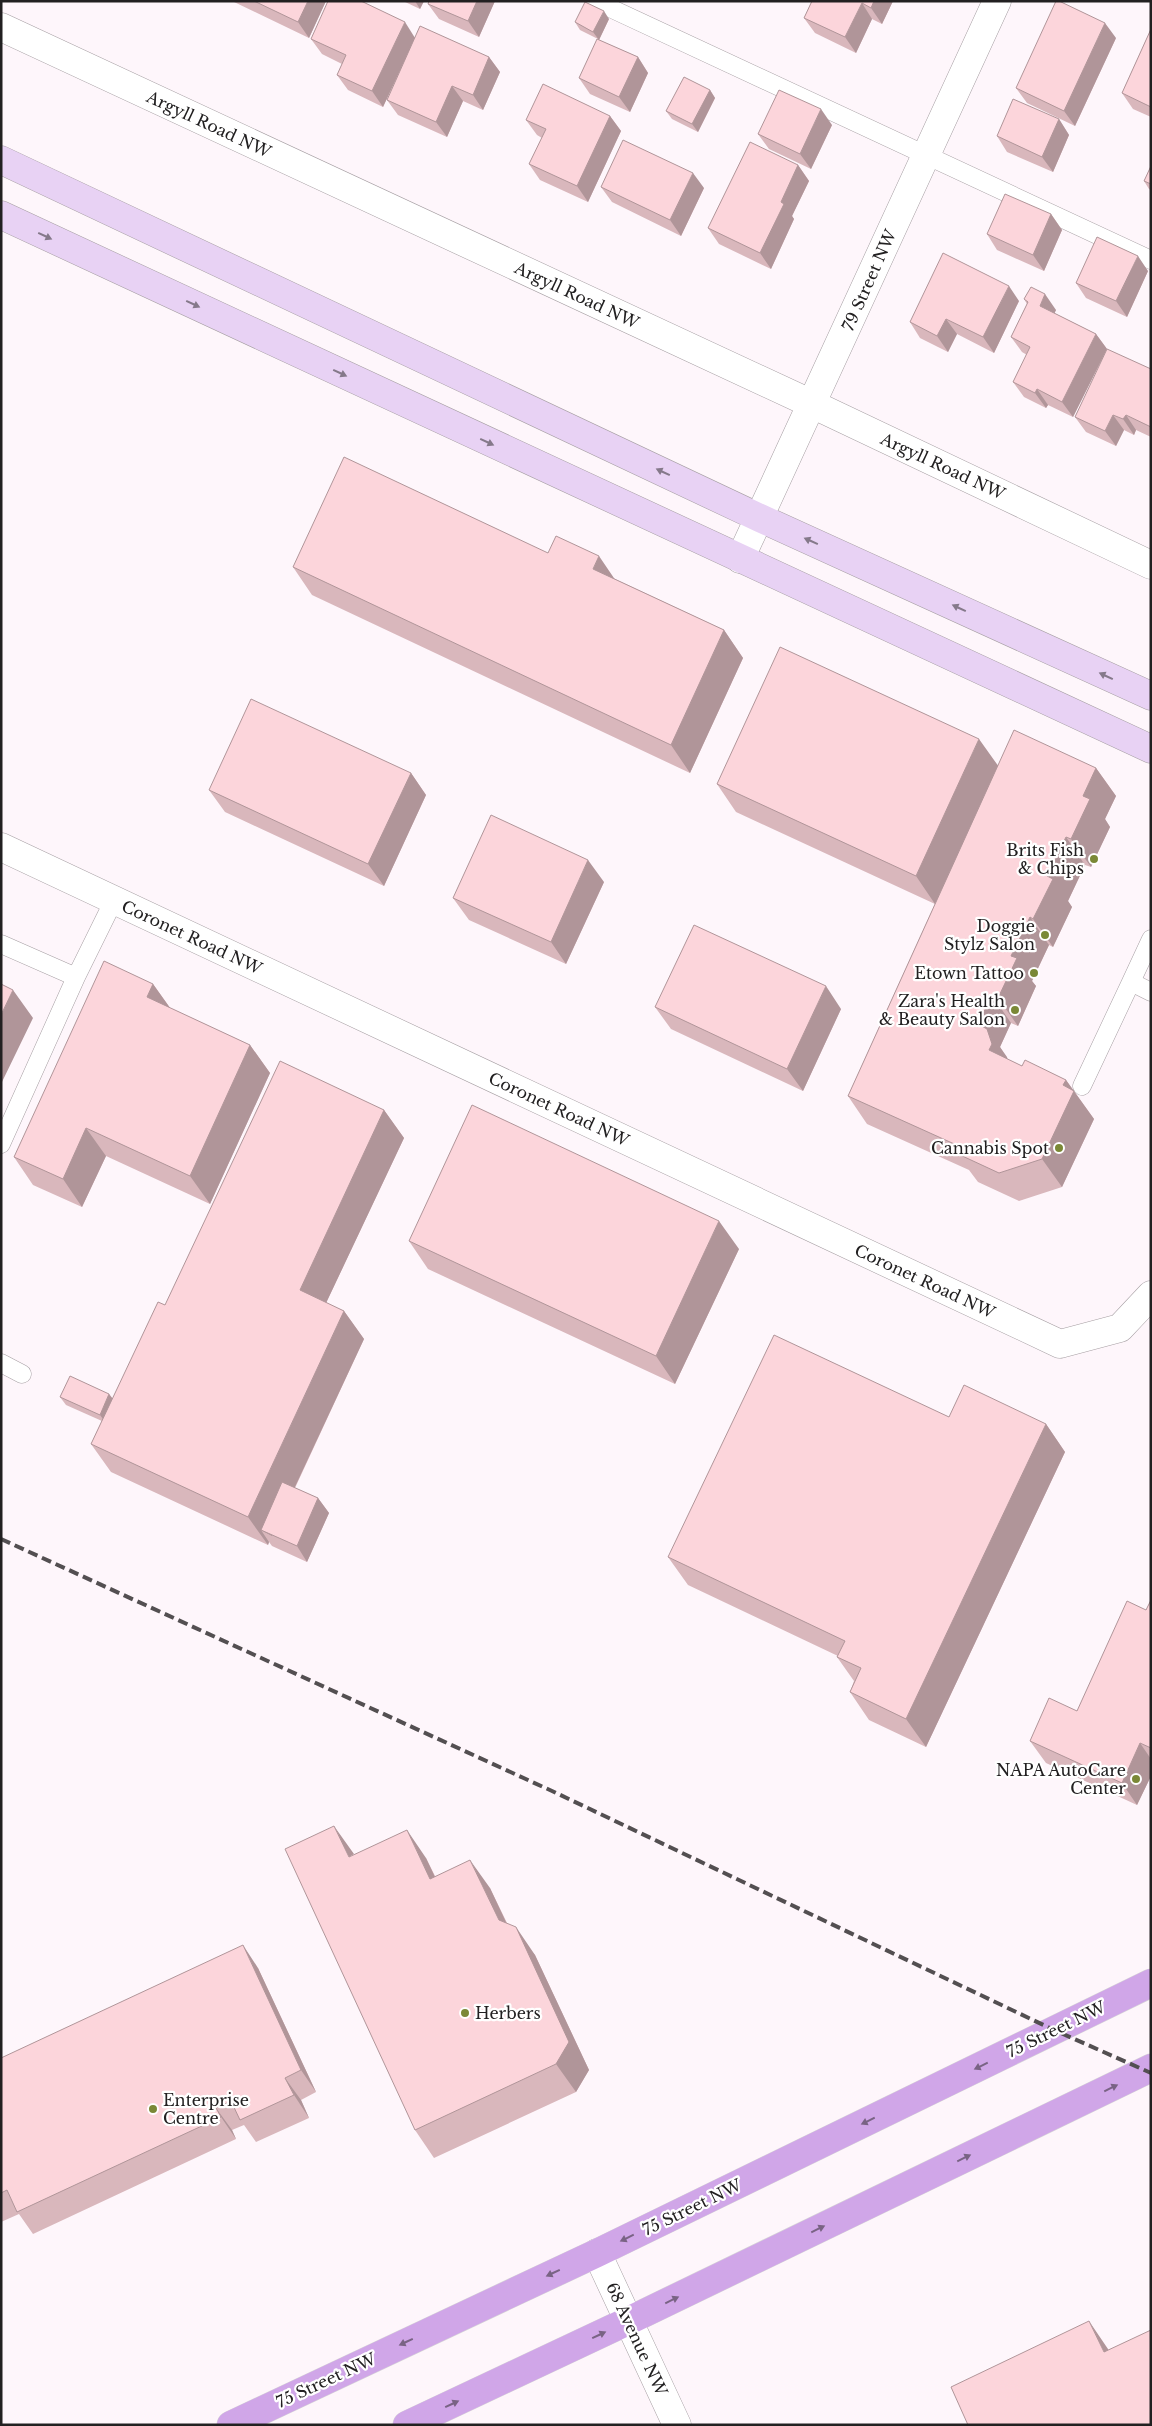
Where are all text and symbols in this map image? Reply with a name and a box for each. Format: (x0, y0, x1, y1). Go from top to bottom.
street label: Argyll Road NW (143, 86, 275, 162)
street label: 79 Street NW (838, 226, 900, 334)
one-way arrow (38, 232, 53, 240)
street label: Argyll Road NW (511, 257, 643, 333)
one-way arrow (186, 301, 200, 309)
one-way arrow (333, 369, 347, 377)
street label: Argyll Road NW (877, 428, 1009, 504)
one-way arrow (480, 438, 494, 446)
one-way arrow (656, 468, 670, 476)
one-way arrow (804, 536, 818, 544)
one-way arrow (951, 604, 966, 613)
one-way arrow (1099, 671, 1113, 679)
place label: Brits Fish & Chips (1006, 840, 1084, 878)
marker: Brits Fish & Chips (1088, 853, 1100, 865)
street label: Coronet Road NW (119, 896, 265, 978)
place label: Doggie Stylz Salon (944, 916, 1035, 954)
marker: Doggie Stylz Salon (1039, 929, 1051, 941)
place label: Etown Tattoo (914, 963, 1024, 983)
marker: Etown Tattoo (1028, 967, 1040, 979)
place label: Zara's Health & Beauty Salon (879, 991, 1005, 1029)
marker: Zara's Health & Beauty Salon (1009, 1004, 1021, 1016)
street label: Coronet Road NW (486, 1068, 632, 1150)
place label: Cannabis Spot (931, 1138, 1049, 1158)
marker: Cannabis Spot (1053, 1142, 1065, 1154)
street label: Coronet Road NW (852, 1240, 998, 1322)
place label: NAPA AutoCare Center (996, 1760, 1126, 1798)
marker: NAPA AutoCare Center (1130, 1773, 1142, 1785)
street label: 75 Street NW (1003, 1996, 1109, 2062)
place label: Herbers (475, 2003, 541, 2023)
marker: Herbers (459, 2007, 471, 2019)
one-way arrow (974, 2062, 988, 2070)
one-way arrow (1104, 2084, 1118, 2092)
place label: Enterprise Centre (163, 2090, 249, 2128)
marker: Enterprise Centre (147, 2103, 159, 2115)
one-way arrow (861, 2117, 875, 2125)
one-way arrow (957, 2154, 972, 2163)
street label: 75 Street NW (639, 2174, 745, 2240)
one-way arrow (811, 2225, 825, 2233)
one-way arrow (620, 2234, 635, 2242)
one-way arrow (546, 2270, 560, 2278)
street label: 68 Avenue NW (602, 2279, 672, 2399)
one-way arrow (665, 2296, 679, 2304)
one-way arrow (592, 2331, 606, 2339)
one-way arrow (399, 2339, 413, 2347)
street label: 75 Street NW (273, 2348, 379, 2412)
one-way arrow (445, 2400, 459, 2408)

